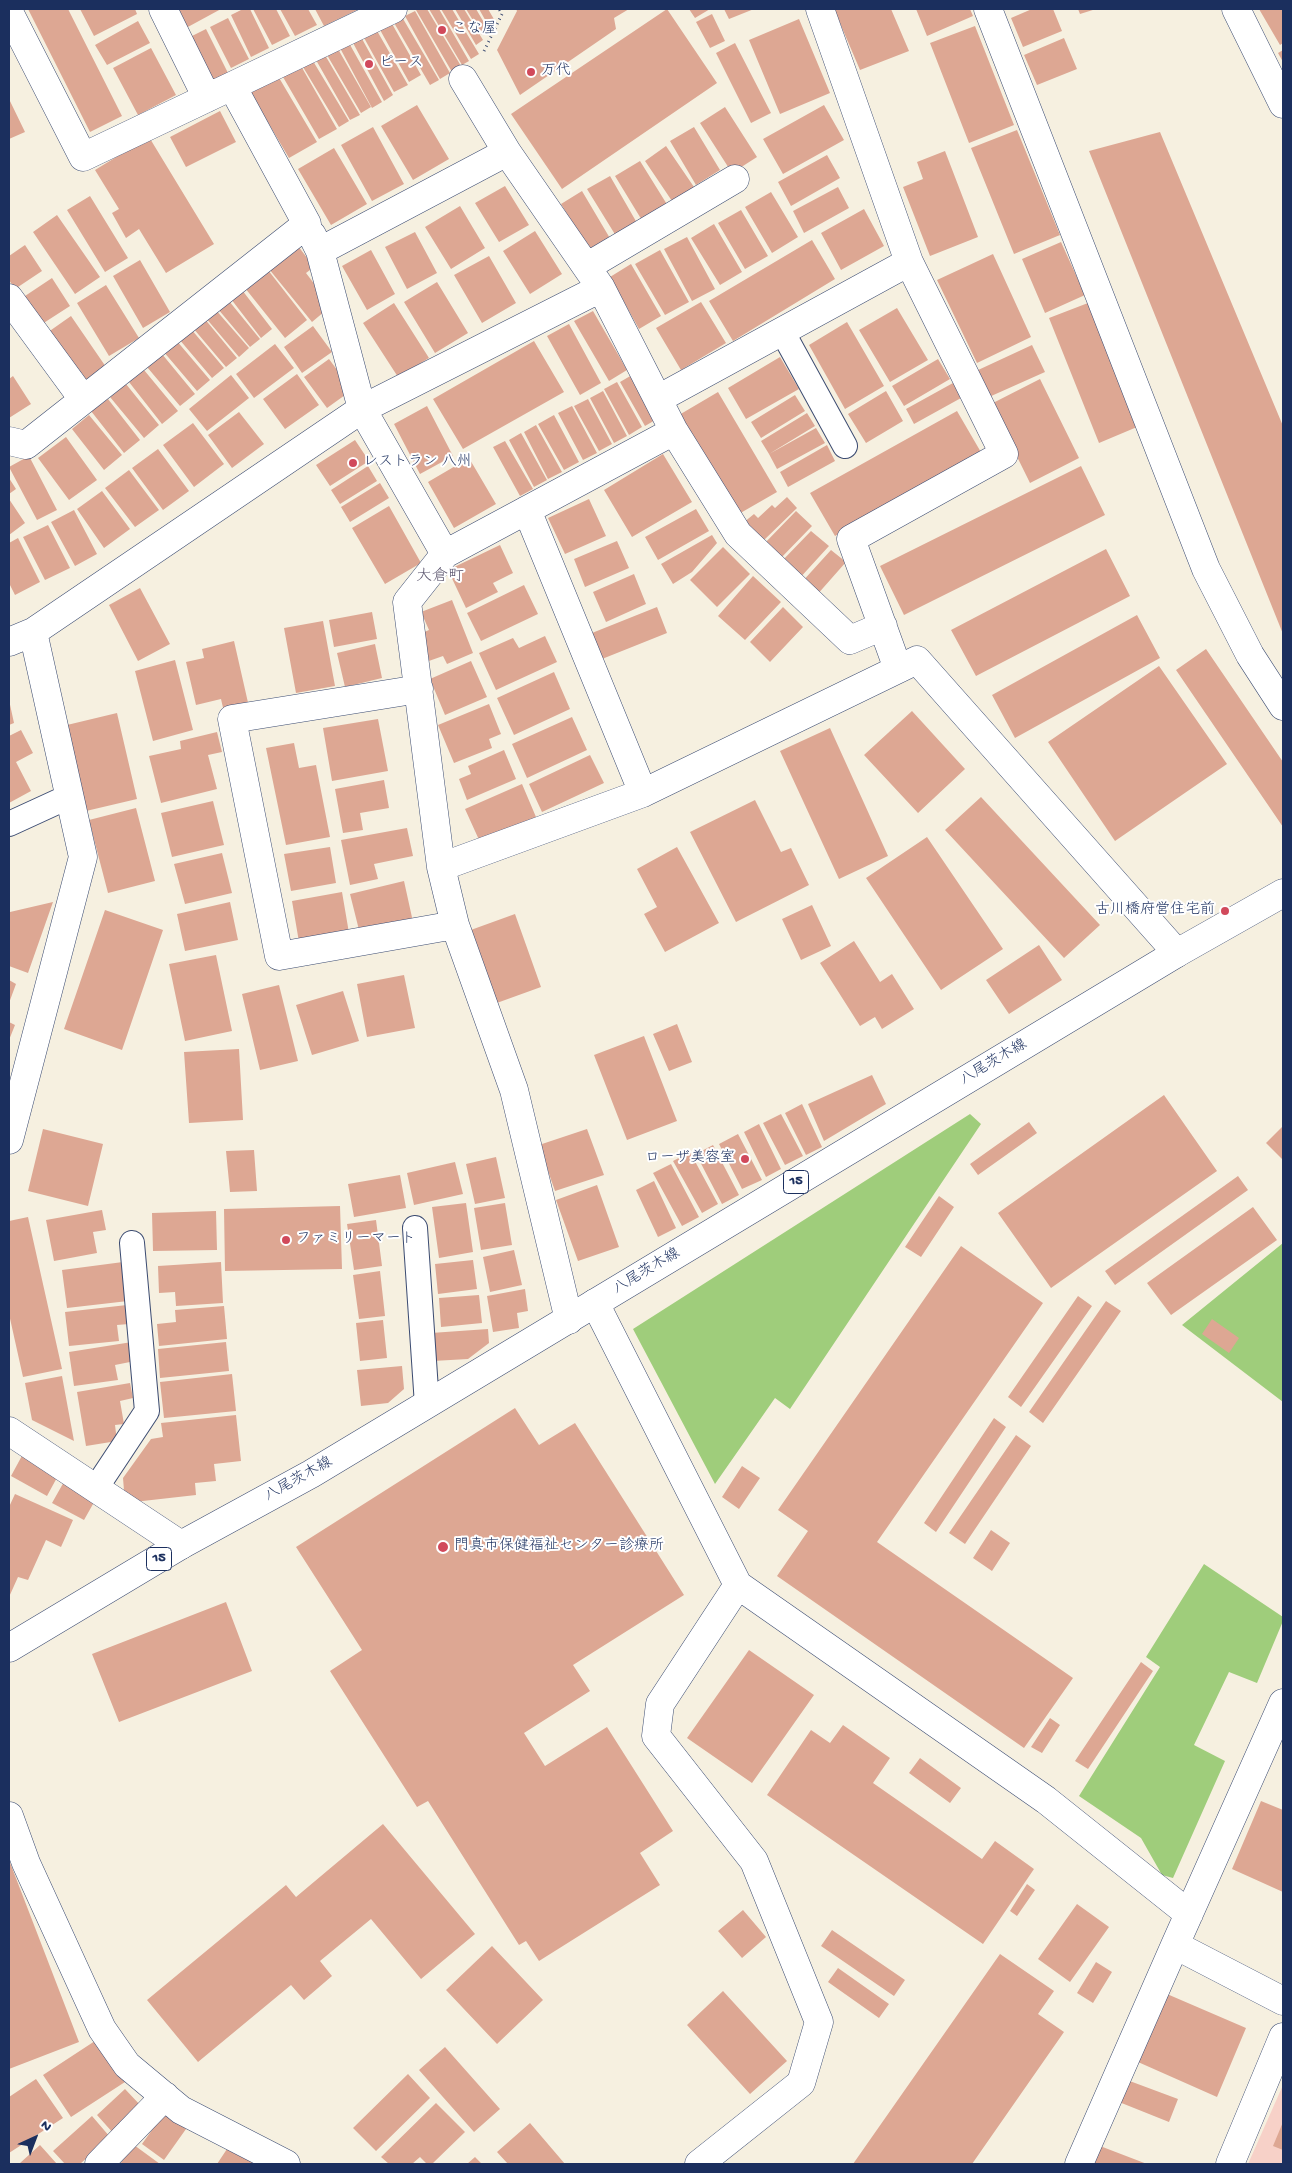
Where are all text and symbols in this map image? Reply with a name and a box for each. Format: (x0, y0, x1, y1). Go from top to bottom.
place label: こな屋 (452, 21, 497, 39)
marker: こな屋 (436, 24, 448, 36)
place label: ピース (379, 55, 423, 73)
marker: ピース (363, 58, 375, 70)
place label: 万代 (541, 63, 571, 81)
marker: 万代 (525, 66, 537, 78)
place label: レストラン 八州 (363, 454, 472, 472)
marker: レストラン 八州 (347, 457, 359, 469)
district label: 大倉町 (416, 568, 464, 588)
place label: 古川橋府営住宅前 (1095, 902, 1215, 920)
marker: 古川橋府営住宅前 (1219, 905, 1231, 917)
street label: 八尾茨木線 (957, 1036, 1031, 1090)
place label: ローザ美容室 (645, 1150, 735, 1168)
marker: ローザ美容室 (739, 1153, 751, 1165)
road number: 15 (784, 1170, 808, 1194)
place label: ファミリーマート (296, 1231, 416, 1249)
marker: ファミリーマート (280, 1234, 292, 1246)
street label: 八尾茨木線 (610, 1245, 684, 1299)
street label: 八尾茨木線 (262, 1454, 336, 1506)
place label: 門真市保健福祉センター診療所 (454, 1538, 664, 1556)
marker: 門真市保健福祉センター診療所 (436, 1540, 450, 1554)
road number: 15 (146, 1548, 172, 1570)
north arrow (10, 2113, 60, 2163)
text: N (36, 2117, 55, 2136)

